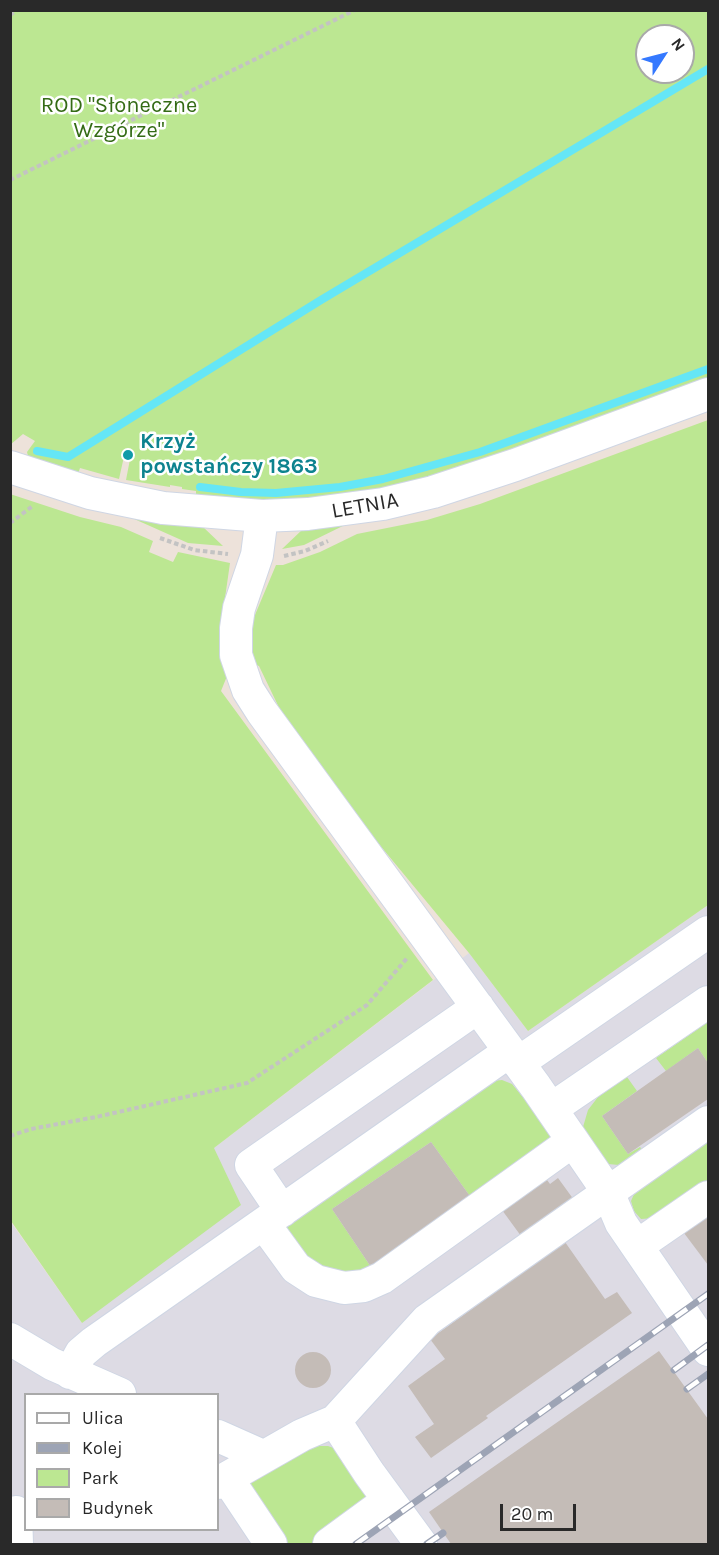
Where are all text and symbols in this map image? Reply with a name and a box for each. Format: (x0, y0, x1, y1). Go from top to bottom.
north arrow (635, 24, 695, 84)
text: N (667, 34, 689, 55)
park label: ROD "Słoneczne Wzgórze" (41, 93, 197, 144)
place label: Krzyż powstańczy 1863 (140, 429, 318, 481)
marker: Krzyż powstańczy 1863 (121, 448, 135, 462)
street label: LETNIA (329, 487, 401, 525)
legend (24, 1393, 219, 1531)
text: Ulica (82, 1407, 123, 1429)
text: Kolej (82, 1437, 123, 1459)
text: Park (82, 1467, 119, 1489)
scale bar (503, 1492, 580, 1530)
text: Budynek (82, 1497, 153, 1519)
text: 20 m (511, 1503, 553, 1525)

